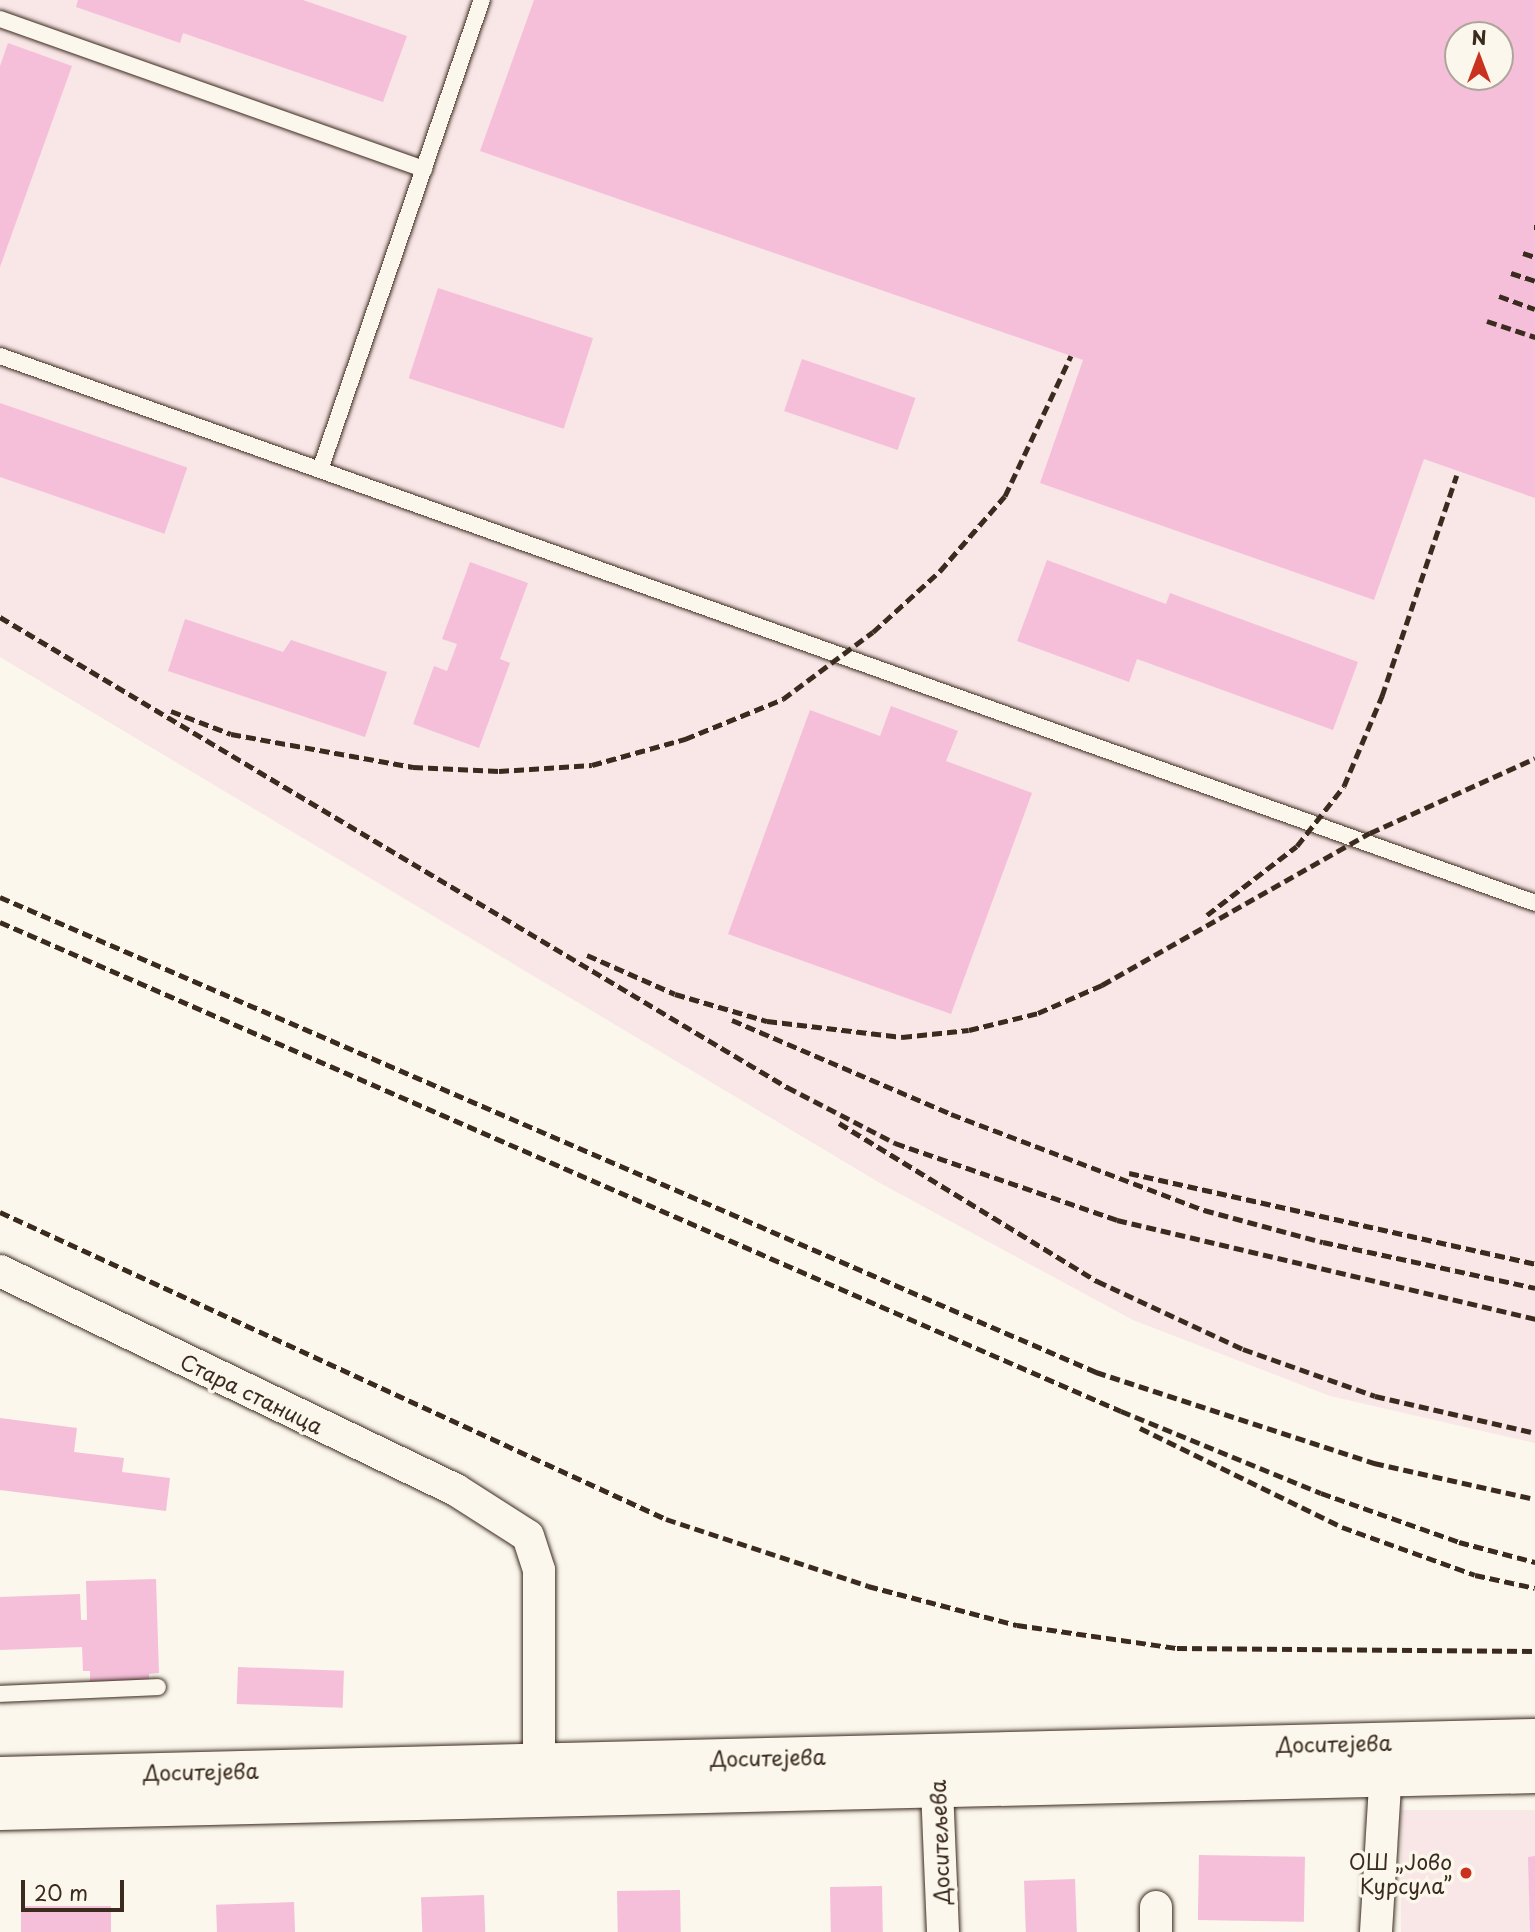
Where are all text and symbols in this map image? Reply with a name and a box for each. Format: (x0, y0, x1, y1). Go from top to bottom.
north arrow (1444, 21, 1514, 91)
text: N (1471, 23, 1487, 51)
street label: Стара станица (176, 1347, 328, 1439)
street label: Доситејева (1276, 1729, 1392, 1757)
street label: Доситејева (710, 1743, 826, 1771)
street label: Доситејева (143, 1757, 259, 1785)
street label: Доситељева (924, 1779, 954, 1905)
place label: ОШ „Јово Курсула” (1349, 1848, 1452, 1898)
marker: ОШ „Јово Курсула” (1458, 1865, 1474, 1881)
scale bar (24, 1866, 128, 1910)
text: 20 m (34, 1876, 88, 1908)

